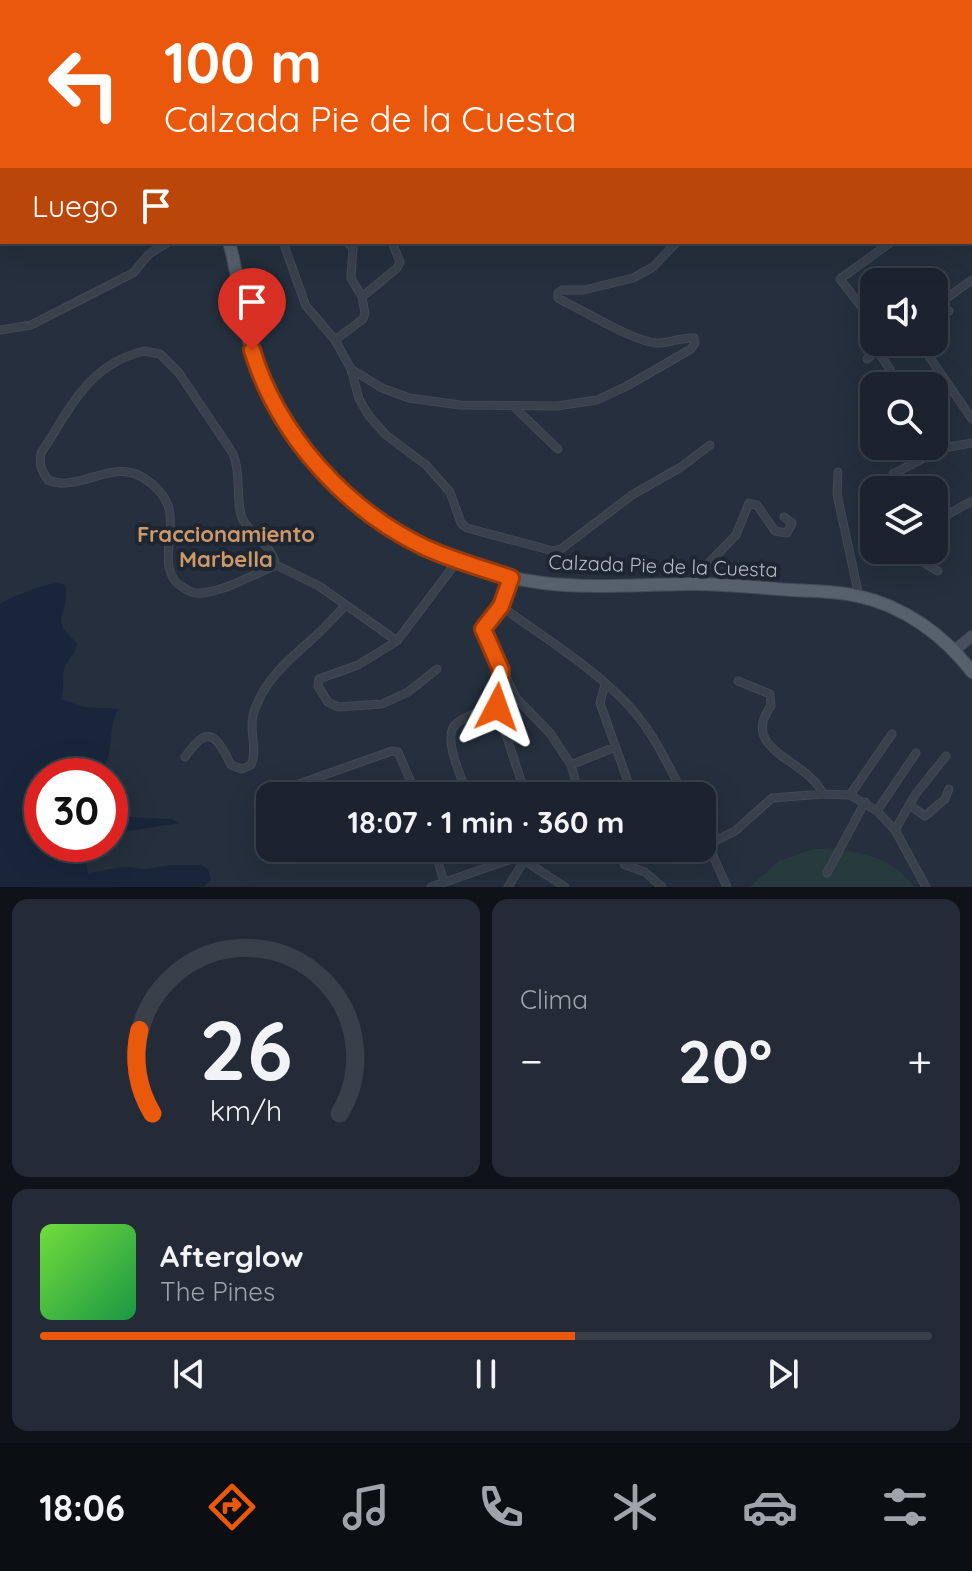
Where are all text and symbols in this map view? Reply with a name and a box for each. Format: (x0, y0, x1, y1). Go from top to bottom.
text: 100 m (164, 27, 322, 97)
icon: left (32, 32, 136, 136)
text: Calzada Pie de la Cuesta (164, 96, 577, 141)
icon: arrive (134, 184, 178, 228)
text: Luego (32, 187, 118, 225)
pin (218, 268, 286, 350)
map controls (860, 268, 948, 564)
button: sound (860, 268, 948, 356)
icon: arrive (230, 280, 274, 324)
button: search (860, 372, 948, 460)
button: layers (860, 476, 948, 564)
district label: Fraccionamiento Marbella (137, 520, 315, 573)
street label: Calzada Pie de la Cuesta (548, 549, 778, 582)
position arrow (455, 665, 539, 749)
speed limit sign: 30 (24, 758, 128, 862)
text: 18:07 · 1 min · 360 m (348, 803, 624, 841)
text: Clima (520, 983, 588, 1016)
text: 26 (199, 997, 293, 1101)
text: 20° (678, 1023, 772, 1098)
text: − (520, 1033, 543, 1088)
text: + (907, 1033, 932, 1088)
text: km/h (210, 1092, 282, 1128)
text: Afterglow (160, 1237, 303, 1275)
text: The Pines (160, 1275, 275, 1308)
icon: previous (167, 1352, 211, 1396)
icon: pause (464, 1352, 508, 1396)
icon: next (761, 1352, 805, 1396)
icon: directions (204, 1479, 260, 1535)
icon: music (338, 1479, 394, 1535)
icon: phone (473, 1479, 529, 1535)
icon: climate (607, 1479, 663, 1535)
icon: car (742, 1479, 798, 1535)
icon: filters (877, 1479, 933, 1535)
text: 18:06 (39, 1485, 125, 1530)

